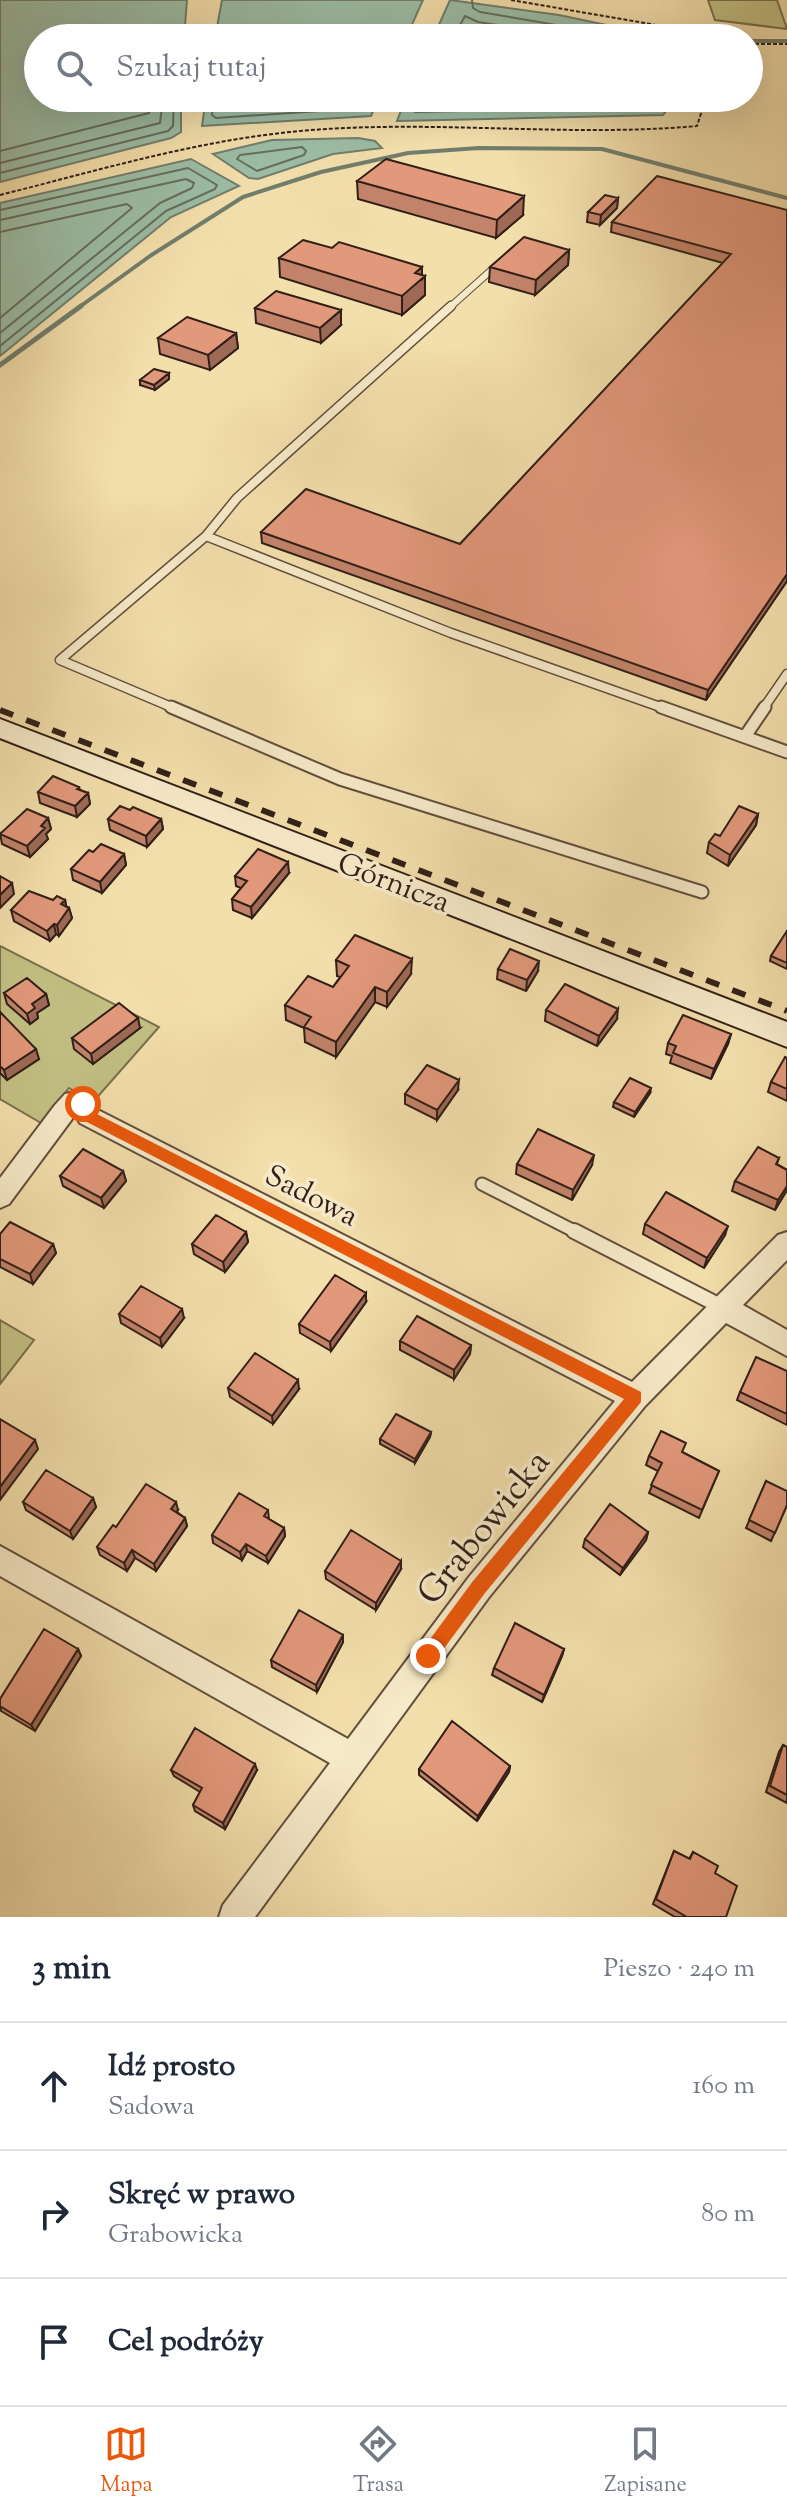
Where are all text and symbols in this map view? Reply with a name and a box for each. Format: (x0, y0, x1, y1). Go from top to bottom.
search box (24, 24, 763, 112)
icon: search (52, 46, 96, 90)
text: Szukaj tutaj (116, 47, 267, 90)
street label: Górnicza (331, 843, 456, 925)
route start (65, 1086, 101, 1122)
street label: Sadowa (257, 1155, 365, 1239)
street label: Grabowicka (406, 1440, 564, 1617)
route end (410, 1638, 446, 1674)
text: 3 min (32, 1945, 111, 1994)
text: Pieszo · 240 m (604, 1951, 755, 1988)
text: Idź prosto (108, 2046, 235, 2089)
icon: ahead (32, 2064, 76, 2108)
text: 160 m (692, 2068, 755, 2105)
text: Sadowa (108, 2089, 194, 2126)
text: Skręć w prawo (108, 2174, 295, 2217)
icon: right (32, 2192, 76, 2236)
text: 80 m (701, 2196, 755, 2233)
text: Grabowicka (108, 2217, 243, 2254)
icon: arrive (32, 2320, 76, 2364)
text: Cel podróży (108, 2321, 264, 2364)
tab: Mapa (100, 2422, 153, 2502)
tab: Trasa (353, 2422, 404, 2502)
tab: Zapisane (604, 2422, 687, 2502)

